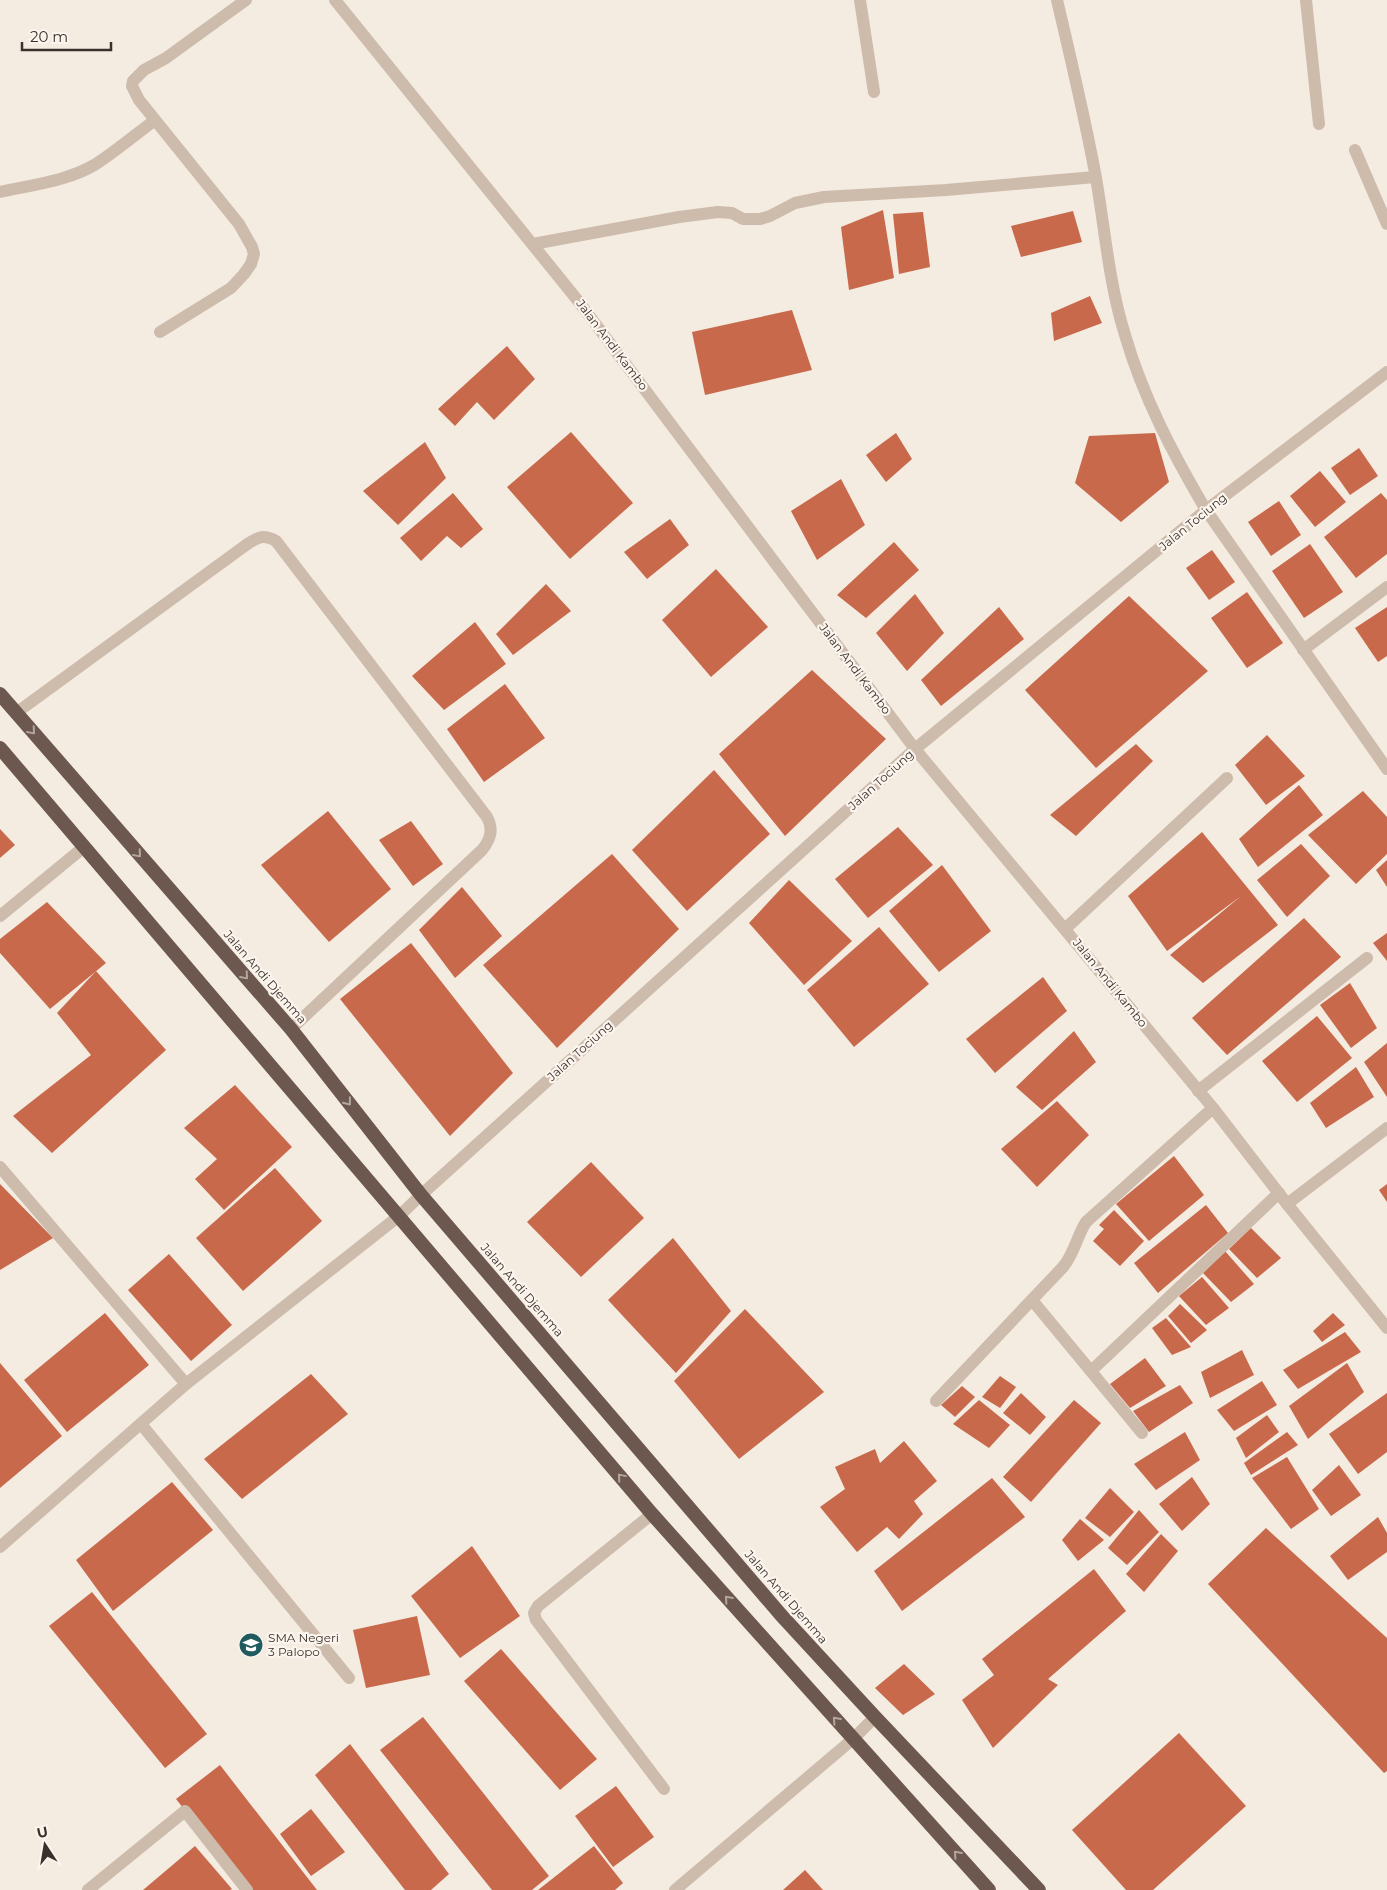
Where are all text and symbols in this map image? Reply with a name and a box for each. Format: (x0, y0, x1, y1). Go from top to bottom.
scale bar (22, 20, 111, 52)
text: 20 m (30, 27, 68, 46)
street label: Jalan Andi Kambo (573, 296, 651, 393)
street label: Jalan Tociung (1155, 490, 1230, 554)
street label: Jalan Andi Kambo (816, 620, 894, 717)
one-way arrow (26, 725, 35, 734)
street label: Jalan Tociung (844, 746, 916, 814)
one-way arrow (133, 848, 142, 857)
street label: Jalan Andi Djemma (220, 926, 310, 1026)
street label: Jalan Andi Kambo (1069, 935, 1151, 1030)
one-way arrow (239, 971, 248, 980)
street label: Jalan Tociung (543, 1017, 615, 1085)
one-way arrow (342, 1096, 351, 1106)
street label: Jalan Andi Djemma (477, 1239, 567, 1339)
one-way arrow (618, 1474, 626, 1483)
street label: Jalan Andi Djemma (741, 1546, 831, 1646)
one-way arrow (725, 1596, 734, 1605)
place label: SMA Negeri 3 Palopo (268, 1630, 339, 1659)
school or university icon: SMA Negeri 3 Palopo (238, 1632, 264, 1658)
one-way arrow (833, 1717, 842, 1726)
north arrow (20, 1820, 70, 1870)
text: U (35, 1822, 50, 1842)
one-way arrow (954, 1850, 963, 1859)

